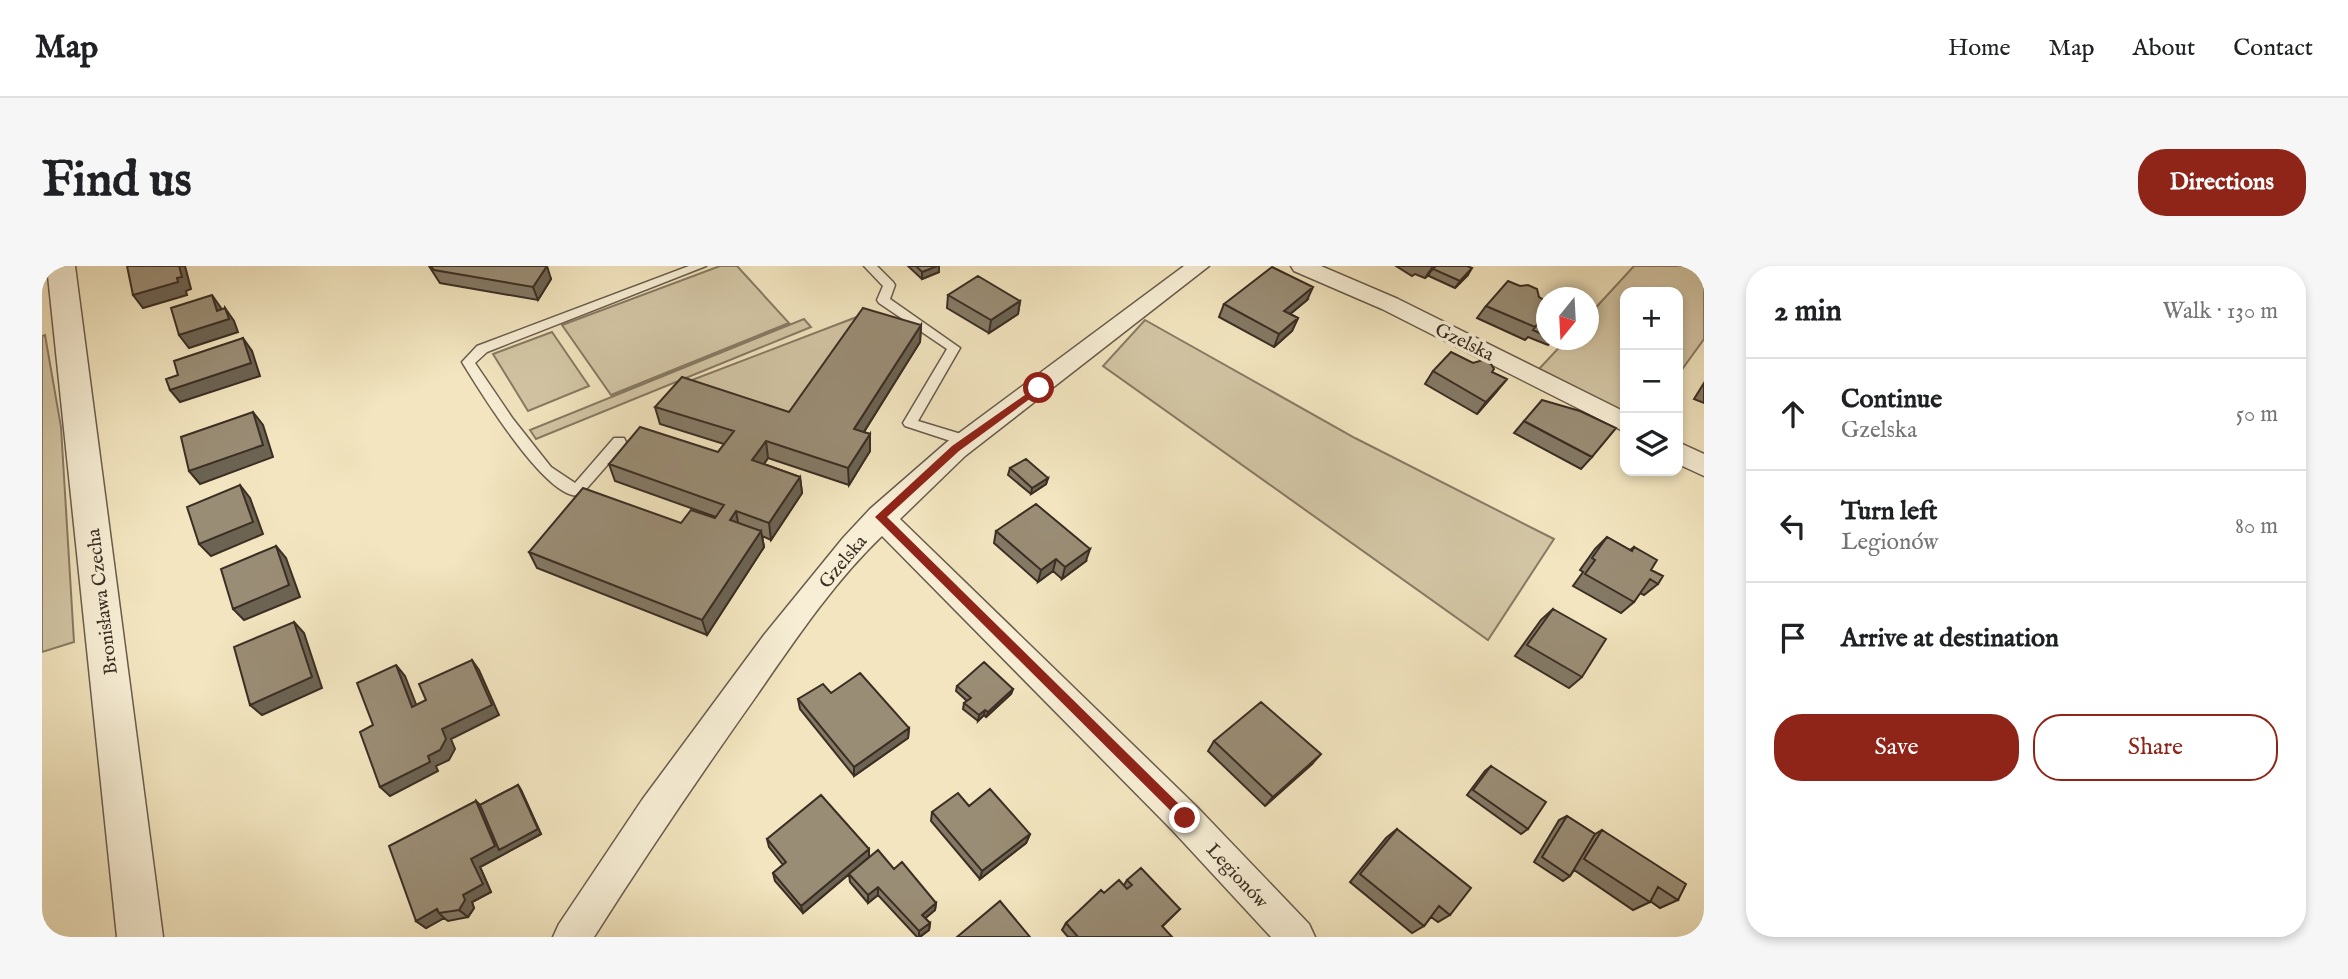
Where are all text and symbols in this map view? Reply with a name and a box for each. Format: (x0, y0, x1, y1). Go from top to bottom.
text: Map (35, 27, 98, 69)
text: Home (1948, 33, 2011, 64)
text: Map (2049, 33, 2095, 64)
text: About (2133, 33, 2195, 64)
text: Contact (2233, 33, 2313, 64)
button: Directions (2138, 149, 2306, 216)
text: Find us (42, 151, 192, 213)
north arrow (1536, 287, 1599, 350)
map controls (1620, 287, 1683, 476)
button: + (1620, 287, 1683, 350)
text: 2 min (1774, 293, 1842, 331)
text: Walk · 130 m (2163, 297, 2278, 326)
street label: Gzelska (1431, 318, 1498, 368)
button: − (1620, 350, 1683, 413)
route start (1023, 372, 1054, 403)
text: Continue (1841, 383, 1942, 416)
icon: ahead (1774, 395, 1812, 433)
text: 50 m (2236, 400, 2278, 429)
button: layers (1620, 413, 1683, 476)
text: Gzelska (1841, 416, 1917, 445)
text: Turn left (1841, 495, 1938, 528)
icon: left (1774, 507, 1812, 545)
text: 80 m (2235, 512, 2278, 541)
street label: Bronisława Czecha (82, 527, 124, 676)
text: Legionów (1841, 528, 1938, 557)
street label: Gzelska (814, 530, 873, 594)
icon: arrive (1774, 619, 1812, 657)
text: Arrive at destination (1841, 622, 2059, 655)
button: Save (1774, 714, 2019, 781)
button: Share (2033, 714, 2278, 781)
route end (1169, 802, 1200, 833)
street label: Legionów (1200, 839, 1273, 914)

